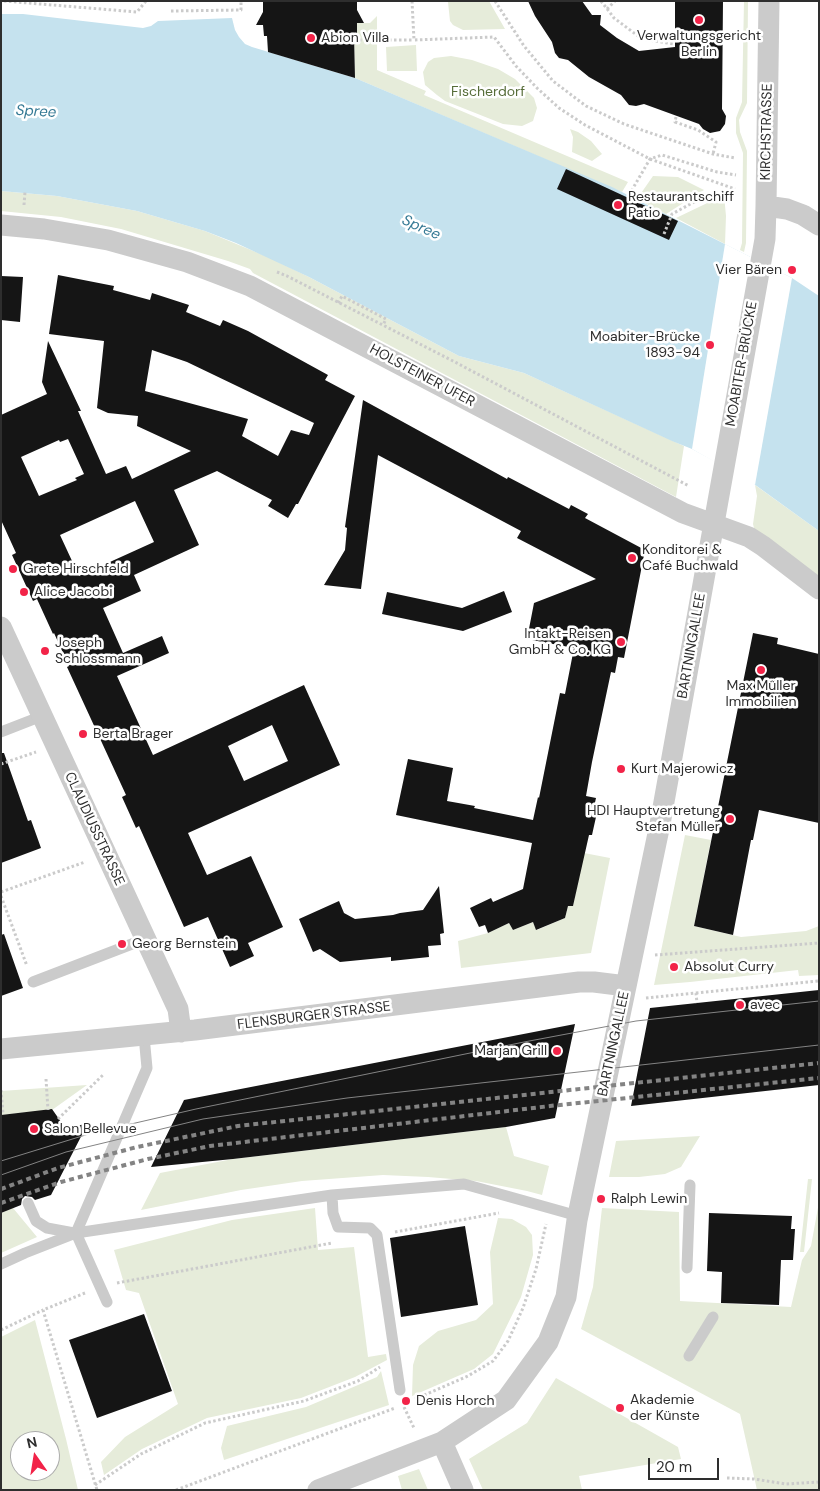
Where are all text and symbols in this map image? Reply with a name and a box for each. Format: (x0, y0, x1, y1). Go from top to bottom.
marker: Verwaltungsgericht Berlin (693, 14, 705, 26)
place label: Verwaltungsgericht Berlin (637, 28, 761, 60)
place label: Abion Villa (321, 30, 389, 46)
marker: Abion Villa (305, 32, 317, 44)
street label: KIRCHSTRASSE (758, 83, 776, 181)
park label: Fischerdorf (451, 84, 525, 100)
water label: Spree (15, 102, 57, 122)
place label: Restaurantschiff Patio (628, 189, 734, 222)
marker: Restaurantschiff Patio (612, 199, 624, 211)
water label: Spree (399, 212, 443, 244)
place label: Vier Bären (715, 262, 782, 278)
marker: Vier Bären (786, 264, 798, 276)
street label: MOABITER-BRÜCKE (723, 300, 761, 428)
place label: Moabiter-Brücke 1893-94 (590, 329, 700, 362)
marker: Moabiter-Brücke 1893-94 (704, 339, 716, 351)
street label: HOLSTEINER UFER (367, 341, 477, 411)
place label: Konditorei & Café Buchwald (642, 542, 738, 574)
marker: Konditorei & Café Buchwald (626, 552, 638, 564)
place label: Grete Hirschfeld (23, 561, 129, 577)
marker: Grete Hirschfeld (7, 563, 19, 575)
place label: Alice Jacobi (34, 584, 113, 600)
marker: Alice Jacobi (18, 586, 30, 598)
street label: BARTNINGALLEE (674, 592, 710, 700)
place label: Intakt-Reisen GmbH & Co. KG (509, 626, 611, 658)
place label: Joseph Schlossmann (55, 635, 141, 668)
marker: Intakt-Reisen GmbH & Co. KG (615, 636, 627, 648)
marker: Joseph Schlossmann (39, 645, 51, 657)
marker: Max Müller Immobilien (755, 664, 767, 676)
place label: Max Müller Immobilien (725, 678, 797, 710)
place label: Berta Brager (93, 726, 173, 742)
marker: Berta Brager (77, 728, 89, 740)
place label: Kurt Majerowicz (631, 761, 734, 777)
marker: Kurt Majerowicz (615, 763, 627, 775)
street label: CLAUDIUSSTRASSE (60, 770, 128, 888)
place label: HDI Hauptvertretung Stefan Müller (587, 803, 720, 836)
marker: HDI Hauptvertretung Stefan Müller (724, 813, 736, 825)
place label: Georg Bernstein (132, 936, 236, 952)
marker: Georg Bernstein (116, 938, 128, 950)
place label: Absolut Curry (684, 959, 774, 975)
marker: Absolut Curry (668, 961, 680, 973)
street label: BARTNINGALLEE (595, 990, 633, 1098)
place label: avec (750, 997, 780, 1013)
street label: FLENSBURGER STRASSE (236, 998, 392, 1034)
marker: avec (734, 999, 746, 1011)
place label: Marjan Grill (474, 1043, 547, 1059)
marker: Marjan Grill (551, 1045, 563, 1057)
place label: Salon Bellevue (44, 1121, 137, 1137)
marker: Salon Bellevue (28, 1123, 40, 1135)
place label: Ralph Lewin (611, 1191, 687, 1207)
marker: Ralph Lewin (595, 1193, 607, 1205)
place label: Akademie der Künste (630, 1392, 700, 1424)
place label: Denis Horch (416, 1393, 495, 1409)
marker: Denis Horch (400, 1395, 412, 1407)
marker: Akademie der Künste (614, 1402, 626, 1414)
north arrow (10, 1431, 60, 1481)
text: N (25, 1432, 39, 1452)
scale bar (650, 1448, 721, 1480)
text: 20 m (656, 1457, 692, 1477)

